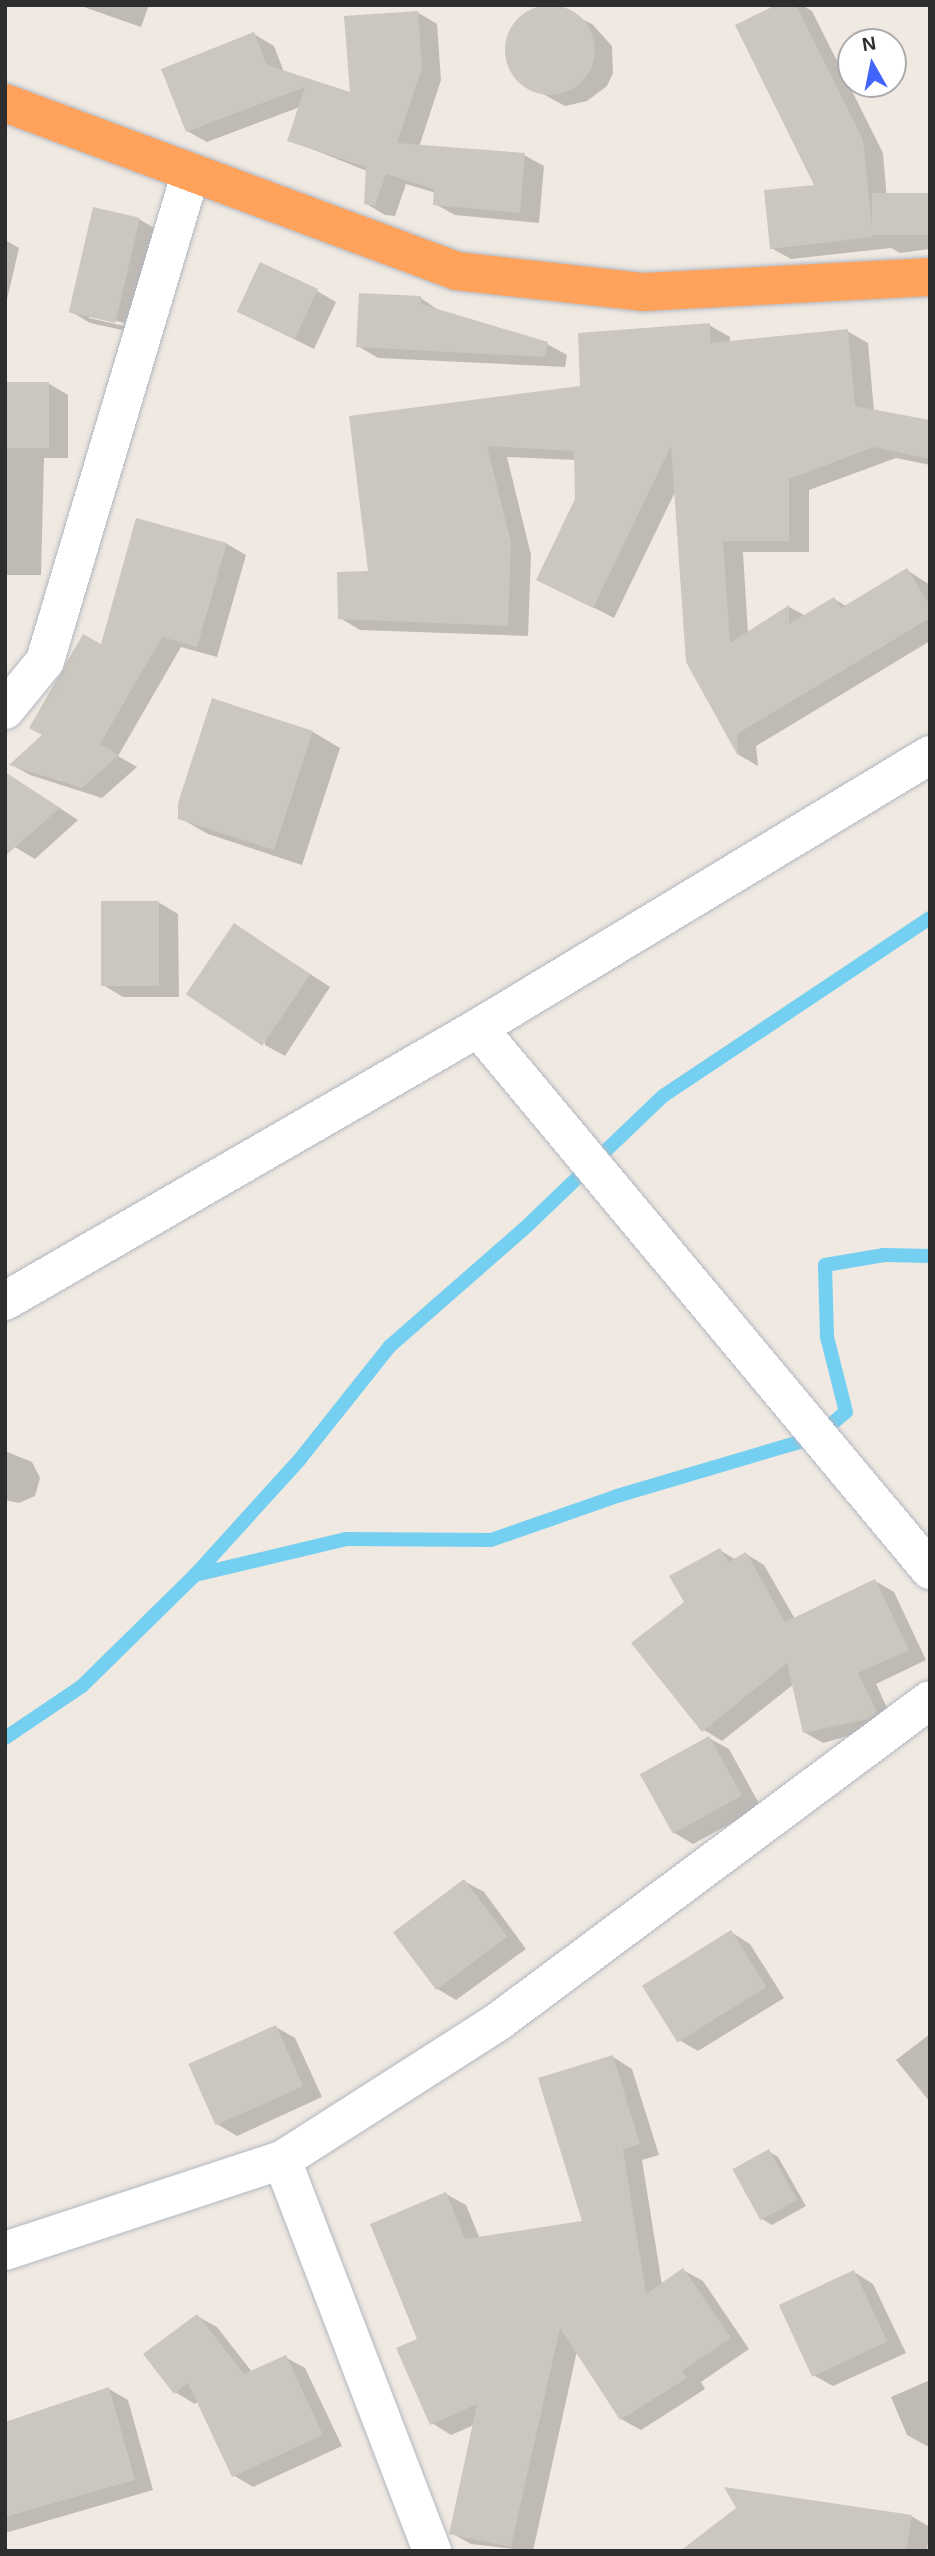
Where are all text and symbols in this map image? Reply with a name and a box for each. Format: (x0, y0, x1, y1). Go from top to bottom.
north arrow (837, 28, 907, 98)
text: N (861, 32, 877, 55)

